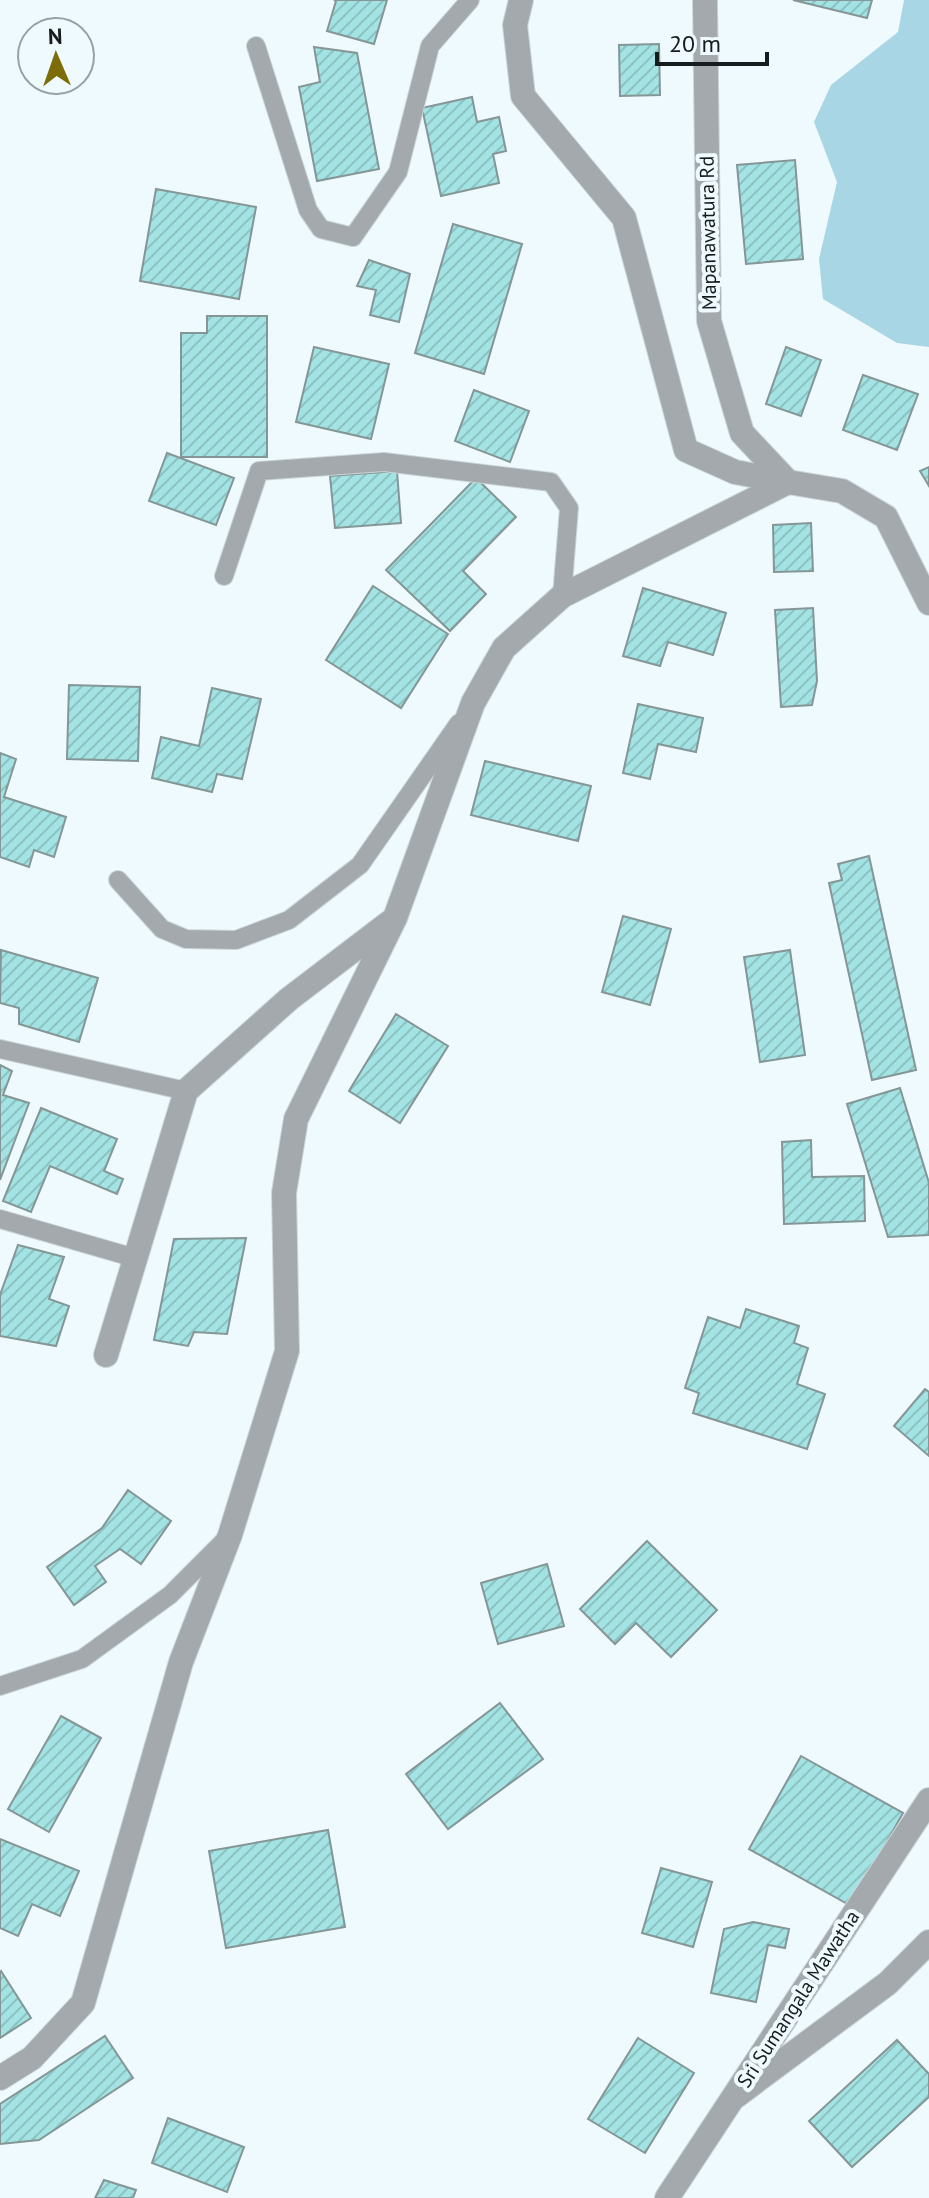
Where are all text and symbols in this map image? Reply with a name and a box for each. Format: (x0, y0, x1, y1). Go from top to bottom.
north arrow (16, 16, 96, 96)
scale bar (657, 16, 767, 66)
text: N (48, 22, 63, 50)
text: 20 m (669, 28, 721, 59)
street label: Mapanawatura Rd (694, 156, 722, 310)
street label: Sri Sumangala Mawatha (731, 1905, 865, 2093)

